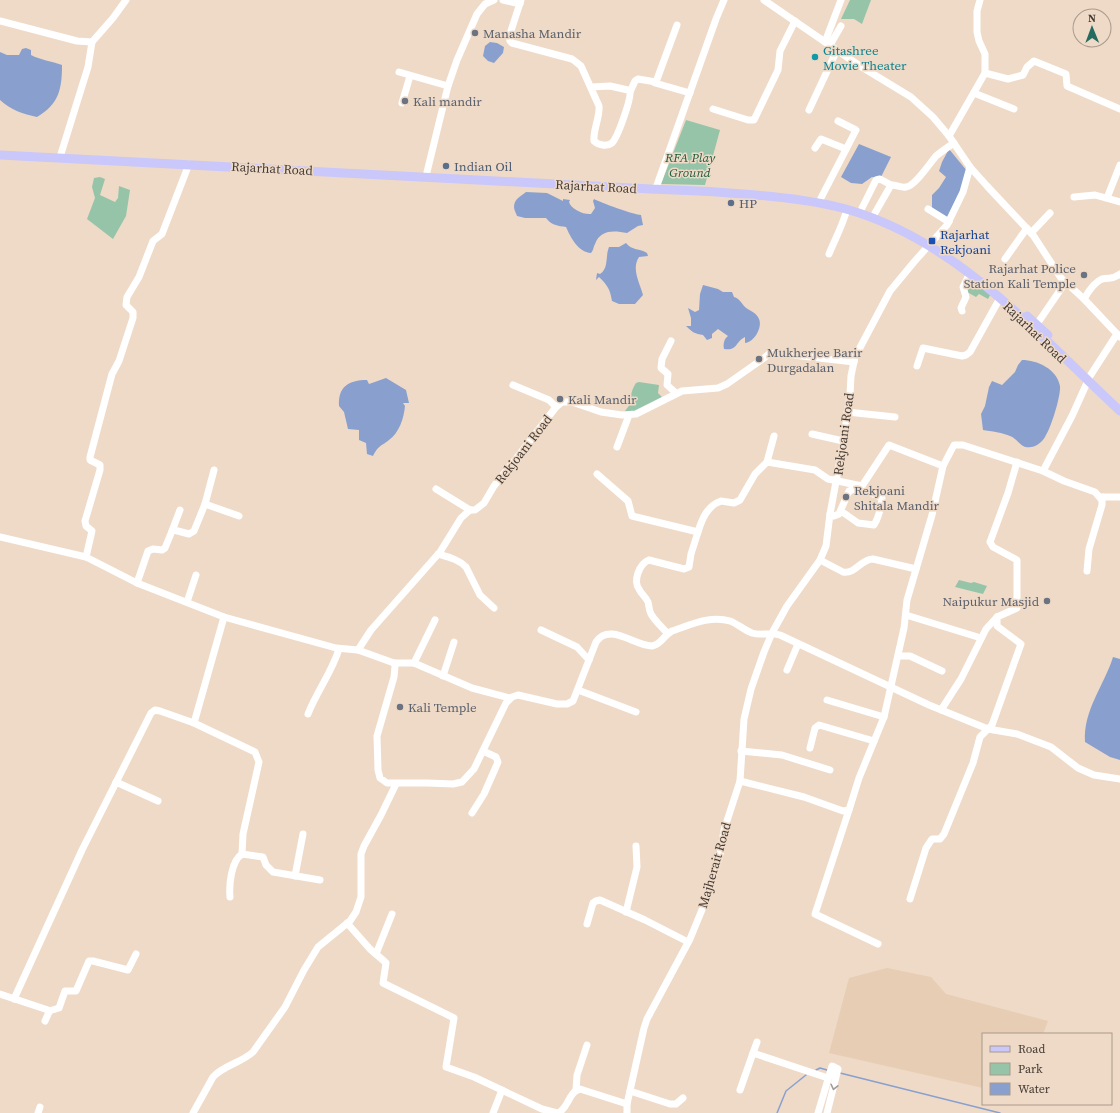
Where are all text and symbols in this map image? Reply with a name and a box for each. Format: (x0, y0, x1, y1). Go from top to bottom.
north arrow (1072, 8, 1112, 48)
text: N (1088, 11, 1096, 26)
place label: Manasha Mandir (483, 25, 582, 42)
marker: Manasha Mandir (470, 28, 480, 38)
place label: Gitashree Movie Theater (823, 42, 907, 74)
marker: Gitashree Movie Theater (810, 52, 820, 62)
place label: Kali mandir (413, 93, 482, 110)
marker: Kali mandir (400, 96, 410, 106)
park label: RFA Play Ground (664, 149, 716, 181)
street label: Rajarhat Road (231, 158, 314, 179)
place label: Indian Oil (454, 158, 512, 175)
marker: Indian Oil (441, 161, 451, 171)
street label: Rajarhat Road (555, 176, 638, 197)
place label: HP (739, 195, 757, 212)
marker: HP (726, 198, 736, 208)
place label: Rajarhat Rekjoani (940, 226, 991, 258)
marker: Rajarhat Rekjoani (927, 236, 937, 246)
place label: Rajarhat Police Station Kali Temple (964, 260, 1076, 292)
marker: Rajarhat Police Station Kali Temple (1079, 270, 1089, 280)
street label: Rajarhat Road (999, 298, 1070, 367)
place label: Mukherjee Barir Durgadalan (767, 344, 863, 376)
marker: Mukherjee Barir Durgadalan (754, 354, 764, 364)
place label: Kali Mandir (568, 391, 637, 408)
street label: Rekjoani Road (829, 391, 858, 477)
marker: Kali Mandir (555, 394, 565, 404)
street label: Rekjoani Road (491, 411, 556, 487)
place label: Rekjoani Shitala Mandir (854, 482, 940, 514)
marker: Rekjoani Shitala Mandir (841, 492, 851, 502)
place label: Naipukur Masjid (942, 593, 1040, 610)
marker: Naipukur Masjid (1042, 596, 1052, 606)
place label: Kali Temple (408, 699, 477, 716)
marker: Kali Temple (395, 702, 405, 712)
street label: Majherait Road (694, 820, 735, 910)
legend (982, 1033, 1112, 1105)
text: Road (1018, 1041, 1045, 1057)
text: Park (1018, 1061, 1043, 1077)
text: Water (1018, 1081, 1050, 1097)
one-way arrow (830, 1083, 838, 1090)

